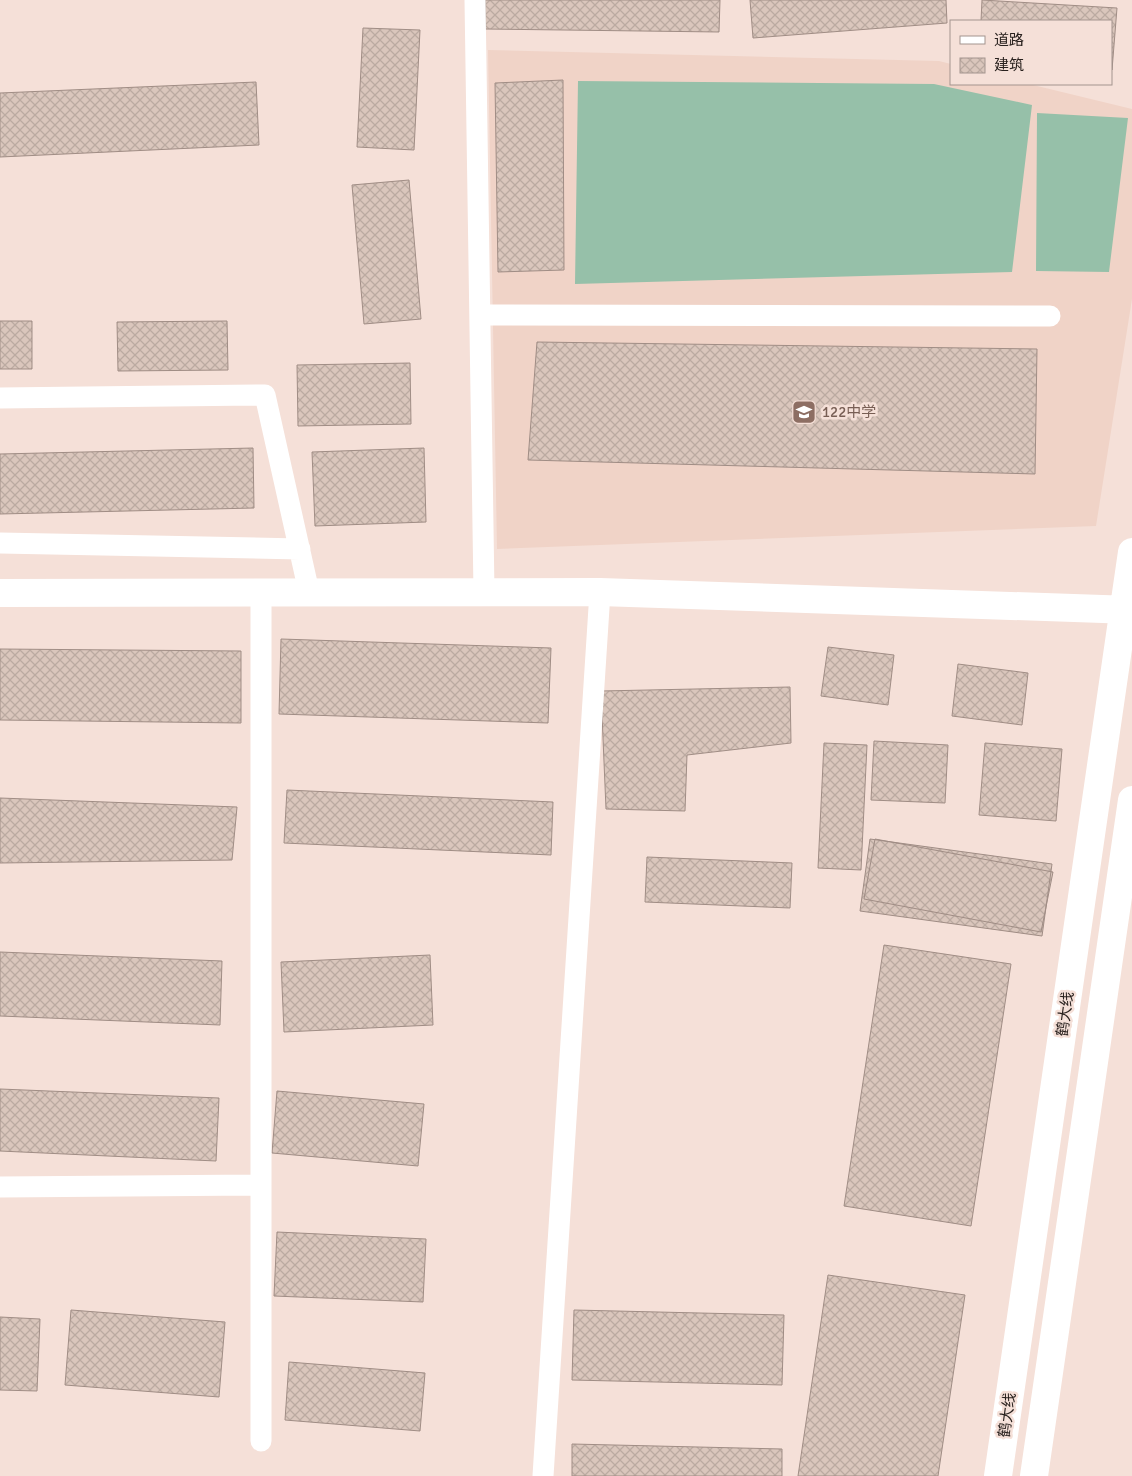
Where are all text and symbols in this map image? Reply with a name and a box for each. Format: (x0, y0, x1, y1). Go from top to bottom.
legend (950, 20, 1112, 85)
text: 道路 (994, 31, 1024, 49)
text: 建筑 (994, 56, 1024, 74)
school or university icon: 122中学 (791, 399, 817, 425)
place label: 122中学 (822, 403, 876, 421)
street label: 鹤大线 (1053, 990, 1077, 1038)
street label: 鹤大线 (995, 1391, 1019, 1439)

